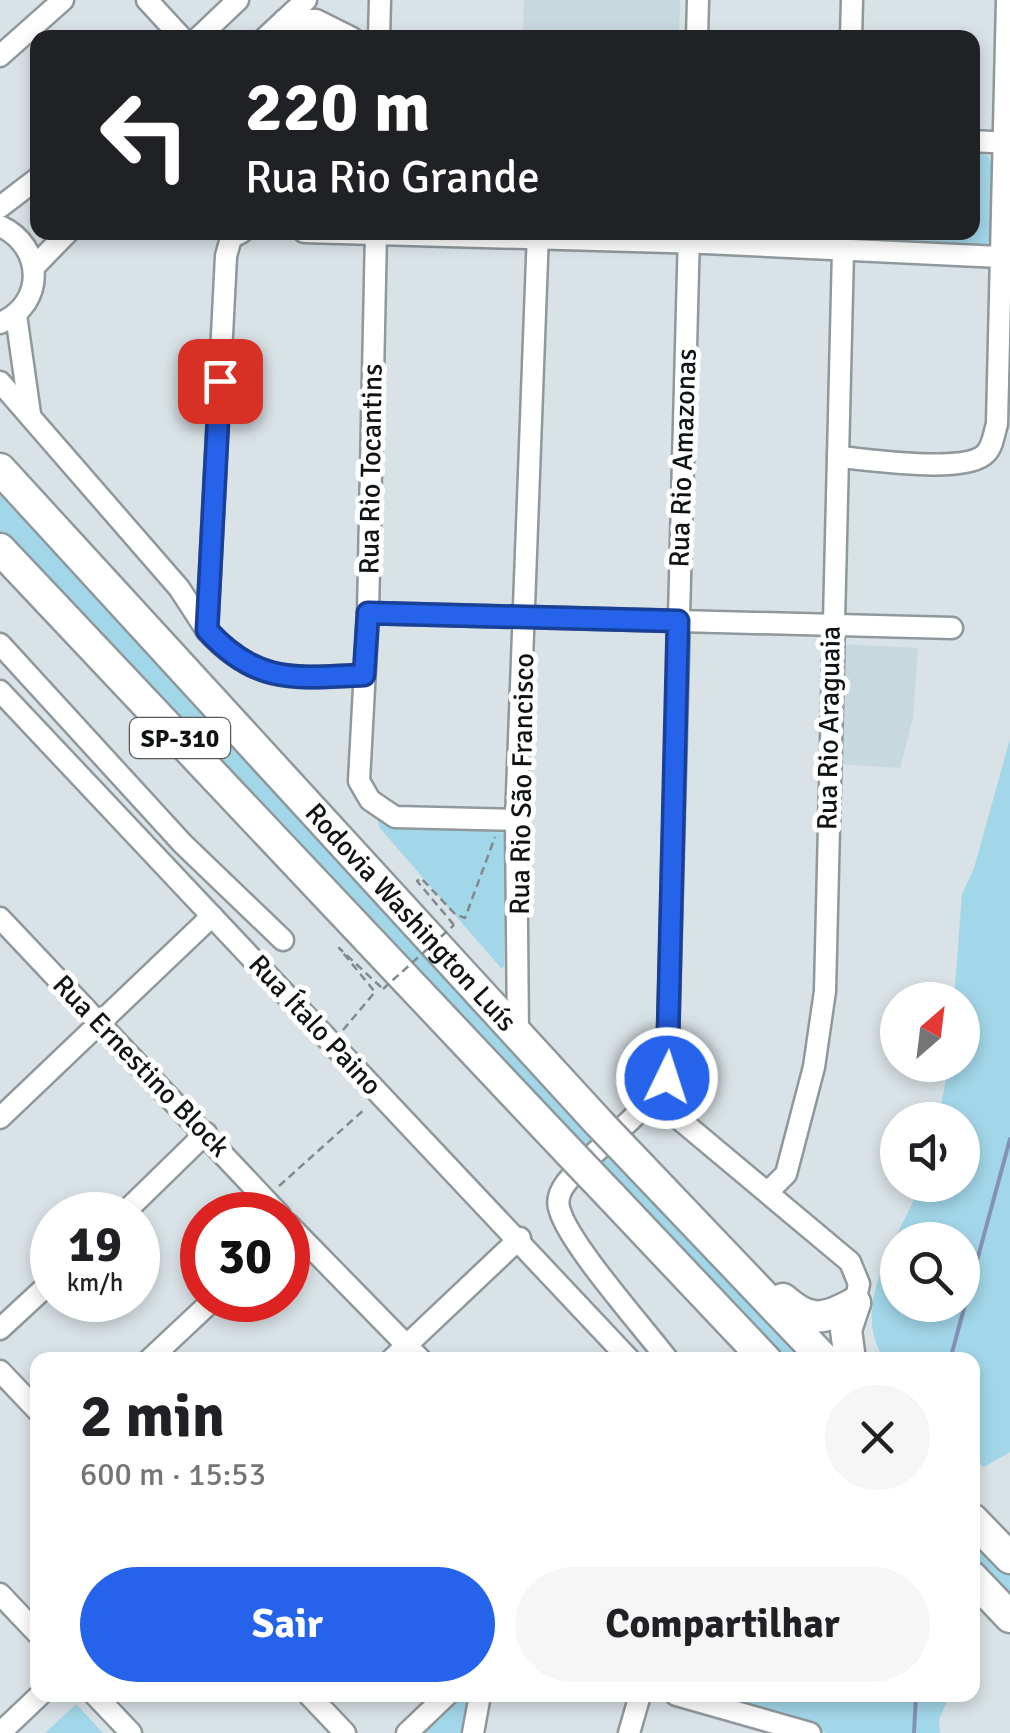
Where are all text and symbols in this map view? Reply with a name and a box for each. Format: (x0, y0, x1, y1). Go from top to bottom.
text: 220 m (245, 64, 430, 150)
icon: left (80, 70, 210, 200)
text: Rua Rio Grande (245, 150, 540, 205)
pin (178, 339, 263, 424)
street label: Rua Rio Amazonas (662, 348, 704, 568)
icon: arrive (193, 354, 248, 409)
street label: Rua Rio Tocantins (352, 363, 390, 575)
street label: Rua Rio Araguaia (810, 625, 848, 831)
street label: Rua Rio São Francisco (503, 653, 541, 915)
road number: SP-310 (130, 718, 230, 758)
street label: Rodovia Washington Luís (298, 796, 524, 1038)
street label: Rua Ítalo Paino (241, 948, 389, 1102)
street label: Rua Ernestino Block (45, 968, 237, 1164)
north arrow (880, 982, 980, 1082)
map controls (880, 982, 980, 1322)
position arrow (615, 1026, 719, 1130)
button: sound (880, 1102, 980, 1202)
speed limit sign: 30 (180, 1192, 310, 1322)
text: 19 (68, 1214, 122, 1276)
button: search (880, 1222, 980, 1322)
text: km/h (67, 1267, 123, 1298)
text: 2 min (80, 1380, 225, 1454)
button: close (825, 1385, 930, 1490)
text: 600 m · 15:53 (80, 1455, 266, 1494)
button: Sair (80, 1567, 495, 1682)
button: Compartilhar (515, 1567, 930, 1682)

